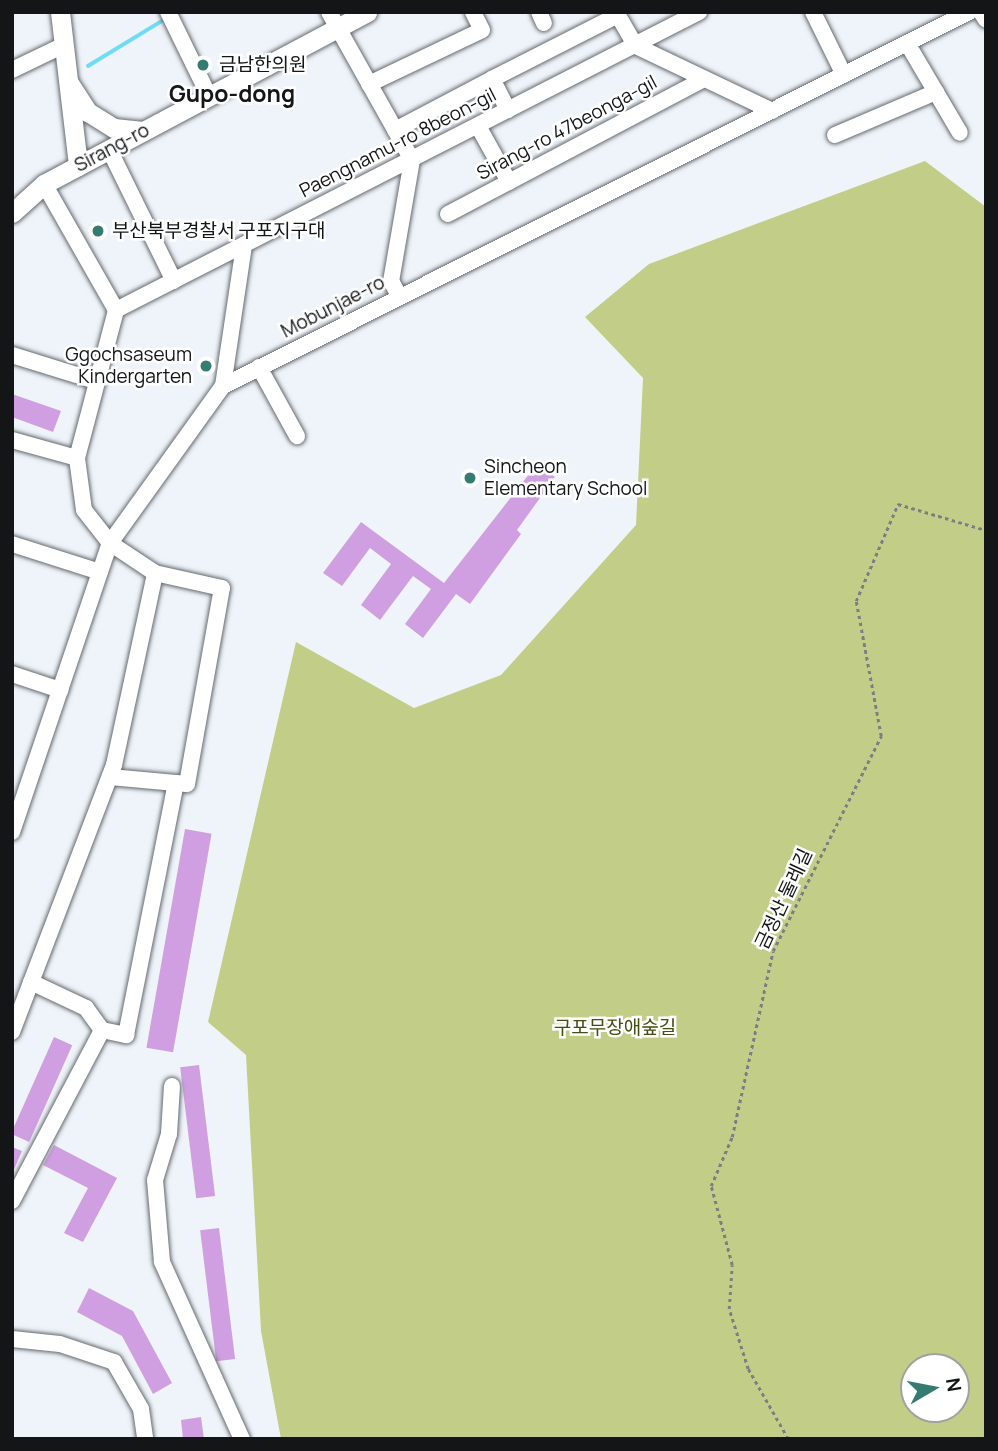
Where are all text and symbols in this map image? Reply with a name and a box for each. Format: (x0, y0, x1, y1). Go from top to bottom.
place label: 금남한의원 (219, 54, 306, 76)
marker: 금남한의원 (193, 55, 213, 75)
street label: Sirang-ro 47beonga-gil (473, 71, 661, 185)
district label: Gupo-dong (169, 79, 295, 107)
street label: Paengnamu-ro 8beon-gil (296, 83, 500, 203)
street label: Sirang-ro (71, 119, 153, 177)
place label: 부산북부경찰서 구포지구대 (112, 220, 326, 242)
marker: 부산북부경찰서 구포지구대 (90, 223, 106, 239)
street label: Mobunjae-ro (277, 271, 389, 343)
place label: Ggochsaseum Kindergarten (65, 344, 192, 388)
marker: Ggochsaseum Kindergarten (198, 358, 214, 374)
place label: Sincheon Elementary School (484, 456, 647, 500)
marker: Sincheon Elementary School (462, 470, 478, 486)
street label: 금정산 둘레길 (751, 845, 817, 953)
park label: 구포무장애숲길 (554, 1017, 676, 1039)
north arrow (900, 1353, 970, 1423)
text: N (940, 1376, 968, 1394)

